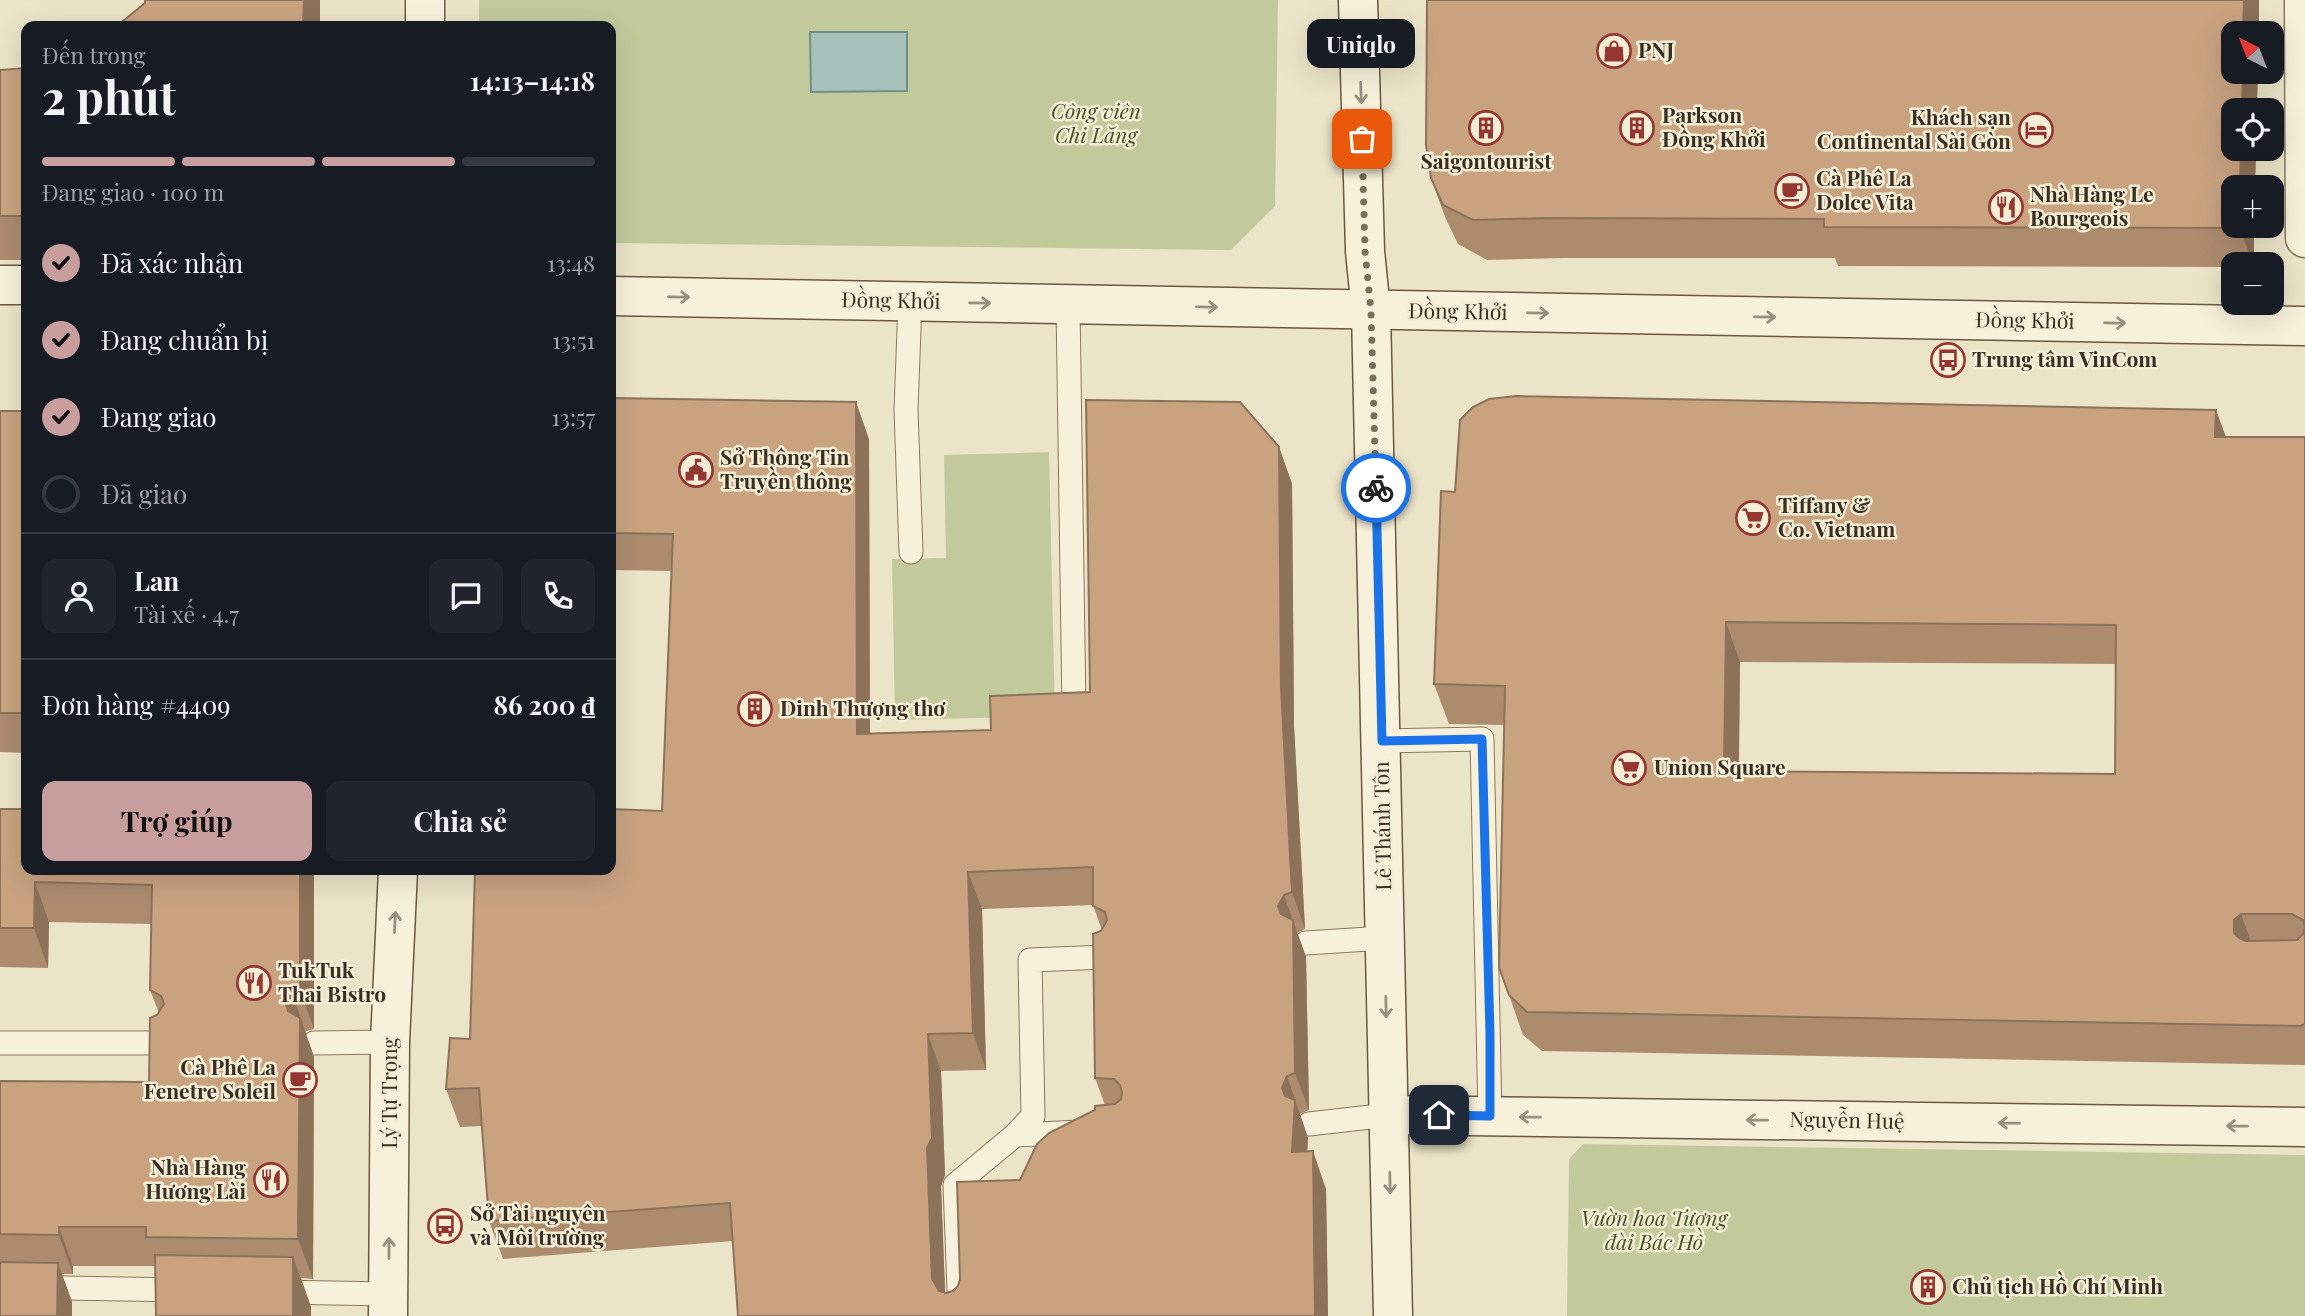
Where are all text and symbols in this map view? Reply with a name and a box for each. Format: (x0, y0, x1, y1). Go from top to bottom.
callout: Uniqlo (1308, 20, 1416, 69)
north arrow (2221, 21, 2284, 84)
map controls (2221, 21, 2284, 315)
text: Uniqlo (1326, 28, 1396, 59)
shop icon: PNJ (1595, 32, 1633, 70)
place label: PNJ (1638, 35, 1675, 63)
text: Đến trong (42, 39, 146, 70)
text: 14:13–14:18 (470, 63, 595, 98)
text: 2 phút (42, 65, 176, 127)
one-way arrow (1354, 81, 1367, 104)
park label: Công viên Chi Lăng (1051, 96, 1141, 148)
button: locate (2221, 98, 2284, 161)
place label: Parkson Đồng Khởi (1662, 100, 1766, 152)
place label: Khách sạn Continental Sài Gòn (1817, 102, 2011, 154)
pin (1332, 109, 1392, 169)
building icon: Saigontourist (1467, 109, 1505, 147)
building icon: Parkson Đồng Khởi (1618, 109, 1656, 147)
hotel icon: Khách sạn Continental Sài Gòn (2017, 111, 2055, 149)
icon: bag (1343, 120, 1381, 158)
place label: Saigontourist (1420, 146, 1552, 174)
place label: Cà Phê La Dolce Vita (1816, 163, 1914, 215)
cafe icon: Cà Phê La Dolce Vita (1773, 172, 1811, 210)
button: + (2221, 175, 2284, 238)
text: Đang giao · 100 m (42, 176, 224, 207)
place label: Nhà Hàng Le Bourgeois (2030, 179, 2154, 231)
restaurant icon: Nhà Hàng Le Bourgeois (1987, 188, 2025, 226)
icon: check (42, 244, 80, 282)
text: Đã xác nhận (101, 245, 243, 280)
text: 13:48 (547, 247, 595, 278)
button: − (2221, 252, 2284, 315)
street label: Ðồng Khởi (841, 284, 941, 314)
one-way arrow (667, 291, 690, 304)
street label: Ðồng Khởi (1408, 295, 1508, 325)
one-way arrow (968, 296, 991, 310)
one-way arrow (1196, 301, 1219, 314)
street label: Ðồng Khởi (1975, 304, 2075, 334)
one-way arrow (1526, 306, 1549, 320)
one-way arrow (1753, 310, 1776, 324)
one-way arrow (2103, 316, 2126, 330)
icon: check (42, 321, 80, 359)
text: Đang chuẩn bị (101, 322, 268, 357)
text: 13:51 (552, 324, 595, 355)
bus stop icon: Trung tâm VinCom (1929, 341, 1967, 379)
place label: Trung tâm VinCom (1972, 344, 2157, 372)
icon: check (42, 398, 80, 436)
text: Đang giao (101, 399, 217, 434)
text: 13:57 (552, 401, 595, 432)
place label: Sở Thông Tin Truyền thông (720, 442, 852, 494)
public building icon: Sở Thông Tin Truyền thông (677, 451, 715, 489)
courier (1341, 453, 1411, 523)
icon: bike (1357, 469, 1395, 507)
text: Đã giao (101, 476, 187, 511)
place label: Tiffany & Co. Vietnam (1778, 490, 1895, 542)
supermarket icon: Tiffany & Co. Vietnam (1734, 499, 1772, 537)
button: person (42, 559, 116, 633)
button: chat (429, 559, 503, 633)
button: phone (521, 559, 595, 633)
text: Lan (134, 563, 179, 598)
text: Tài xế · 4.7 (134, 598, 239, 629)
text: Đơn hàng #4409 (42, 687, 231, 722)
text: 86 200 ₫ (493, 687, 595, 722)
building icon: Dinh Thượng thơ (736, 690, 774, 728)
place label: Dinh Thượng thơ (780, 693, 946, 721)
supermarket icon: Union Square (1610, 749, 1648, 787)
place label: Union Square (1654, 752, 1786, 780)
street label: Lê Thánh Tôn (1366, 761, 1396, 891)
button: Trợ giúp (42, 781, 312, 861)
button: Chia sẻ (326, 781, 595, 861)
one-way arrow (389, 911, 402, 934)
place label: TukTuk Thai Bistro (278, 955, 386, 1007)
restaurant icon: TukTuk Thai Bistro (235, 964, 273, 1002)
one-way arrow (1379, 995, 1392, 1018)
street label: Lý Tự Trọng (374, 1037, 402, 1149)
place label: Cà Phê La Fenetre Soleil (144, 1052, 276, 1104)
cafe icon: Cà Phê La Fenetre Soleil (281, 1061, 319, 1099)
pin (1409, 1085, 1469, 1145)
icon: home (1420, 1096, 1458, 1134)
street label: Nguyễn Huệ (1789, 1104, 1905, 1134)
one-way arrow (1519, 1110, 1542, 1124)
one-way arrow (1746, 1113, 1769, 1127)
one-way arrow (1998, 1116, 2021, 1130)
one-way arrow (2226, 1120, 2249, 1133)
place label: Nhà Hàng Hương Lài (145, 1152, 246, 1204)
restaurant icon: Nhà Hàng Hương Lài (252, 1161, 290, 1199)
one-way arrow (1383, 1171, 1397, 1194)
place label: Sở Tài nguyên và Môi trường (469, 1198, 605, 1250)
park label: Vườn hoa Tượng đài Bác Hồ (1581, 1203, 1729, 1255)
bus stop icon: Sở Tài nguyên và Môi trường (426, 1207, 464, 1245)
one-way arrow (382, 1237, 396, 1260)
building icon: Chủ tịch Hồ Chí Minh (1909, 1268, 1947, 1306)
place label: Chủ tịch Hồ Chí Minh (1952, 1271, 2163, 1299)

